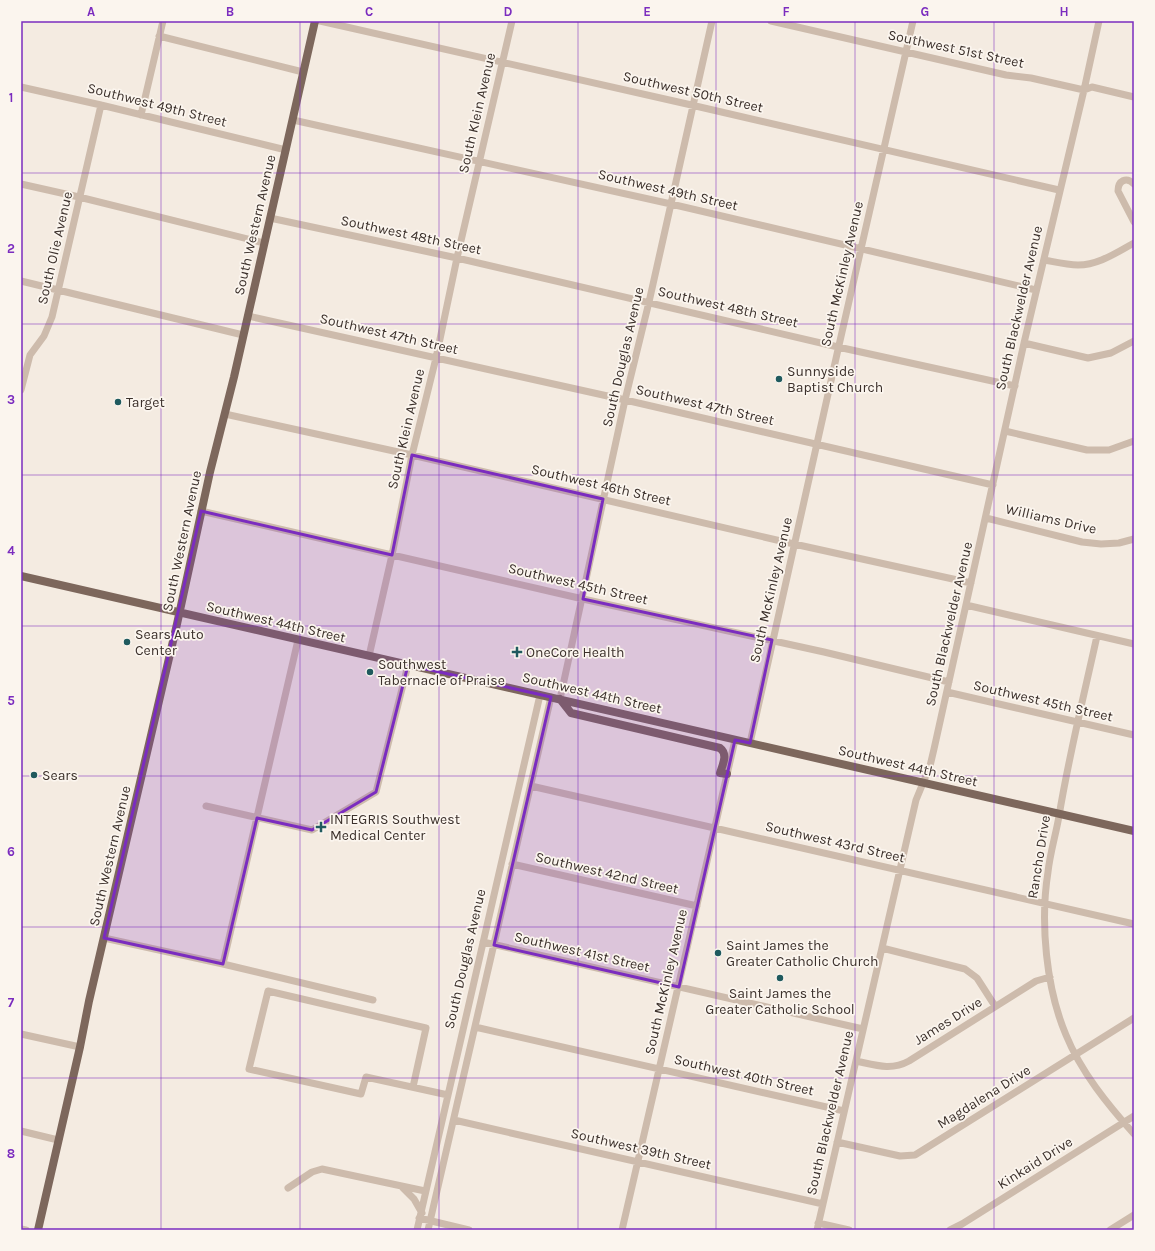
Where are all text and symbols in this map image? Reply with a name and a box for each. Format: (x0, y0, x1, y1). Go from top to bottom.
text: A (87, 4, 95, 19)
text: B (226, 4, 234, 19)
text: C (365, 4, 373, 19)
text: D (504, 4, 513, 19)
text: E (643, 4, 651, 19)
text: F (782, 4, 790, 19)
text: G (921, 4, 929, 19)
text: H (1059, 4, 1069, 19)
street label: Southwest 51st Street (886, 26, 1026, 72)
street label: South Klein Avenue (455, 51, 499, 175)
street label: Southwest 50th Street (621, 68, 765, 116)
street label: Southwest 49th Street (86, 79, 228, 131)
text: 1 (9, 90, 13, 105)
street label: South Western Avenue (231, 153, 279, 297)
street label: Southwest 49th Street (596, 166, 740, 214)
street label: South Olie Avenue (34, 190, 76, 306)
street label: South McKinley Avenue (817, 200, 867, 348)
street label: Southwest 48th Street (339, 212, 483, 258)
street label: South Blackwelder Avenue (992, 224, 1046, 392)
text: 2 (7, 241, 15, 256)
street label: Southwest 48th Street (656, 283, 800, 331)
street label: South Douglas Avenue (599, 285, 647, 429)
street label: Southwest 47th Street (318, 310, 460, 358)
place label: Sunnyside Baptist Church (787, 363, 883, 396)
street label: South Klein Avenue (384, 367, 428, 491)
marker: Sunnyside Baptist Church (774, 374, 784, 384)
street label: Southwest 47th Street (634, 381, 776, 429)
text: 3 (7, 392, 15, 407)
place label: Target (126, 394, 165, 411)
marker: Target (113, 397, 123, 407)
street label: Southwest 46th Street (529, 461, 673, 509)
street label: South Western Avenue (159, 469, 205, 613)
street label: Williams Drive (1004, 500, 1098, 538)
street label: South McKinley Avenue (746, 516, 796, 664)
street label: South Blackwelder Avenue (922, 540, 976, 708)
text: 4 (7, 543, 15, 558)
street label: Southwest 45th Street (507, 560, 649, 608)
street label: Southwest 44th Street (205, 598, 347, 646)
place label: Sears Auto Center (135, 626, 204, 659)
marker: Sears Auto Center (122, 637, 132, 647)
place label: OneCore Health (526, 644, 624, 661)
marker: OneCore Health (511, 646, 523, 658)
place label: Southwest Tabernacle of Praise (378, 656, 505, 689)
marker: Southwest Tabernacle of Praise (365, 667, 375, 677)
street label: Southwest 44th Street (521, 669, 663, 717)
street label: Southwest 45th Street (972, 677, 1114, 725)
text: 5 (7, 693, 15, 708)
street label: Southwest 44th Street (837, 742, 979, 790)
place label: Sears (42, 767, 78, 784)
marker: Sears (29, 770, 39, 780)
street label: South Western Avenue (86, 784, 134, 928)
place label: INTEGRIS Southwest Medical Center (330, 811, 460, 844)
street label: Rancho Drive (1024, 814, 1054, 900)
street label: Southwest 43rd Street (764, 818, 906, 866)
marker: INTEGRIS Southwest Medical Center (315, 821, 327, 833)
text: 6 (7, 844, 15, 859)
street label: Southwest 42nd Street (534, 848, 680, 898)
street label: South Douglas Avenue (441, 887, 489, 1031)
street label: South McKinley Avenue (641, 908, 691, 1056)
street label: Southwest 41st Street (513, 928, 651, 976)
place label: Saint James the Greater Catholic Church (726, 937, 878, 970)
marker: Saint James the Greater Catholic Church (713, 948, 723, 958)
marker: Saint James the Greater Catholic School (775, 973, 785, 983)
place label: Saint James the Greater Catholic School (705, 985, 855, 1018)
street label: James Drive (911, 993, 985, 1049)
text: 7 (8, 995, 15, 1010)
street label: South Blackwelder Avenue (803, 1029, 857, 1197)
street label: Southwest 40th Street (672, 1051, 816, 1099)
street label: Magdalena Drive (934, 1062, 1034, 1132)
street label: Southwest 39th Street (569, 1125, 713, 1173)
street label: Kinkaid Drive (994, 1133, 1076, 1193)
text: 8 (7, 1146, 15, 1161)

